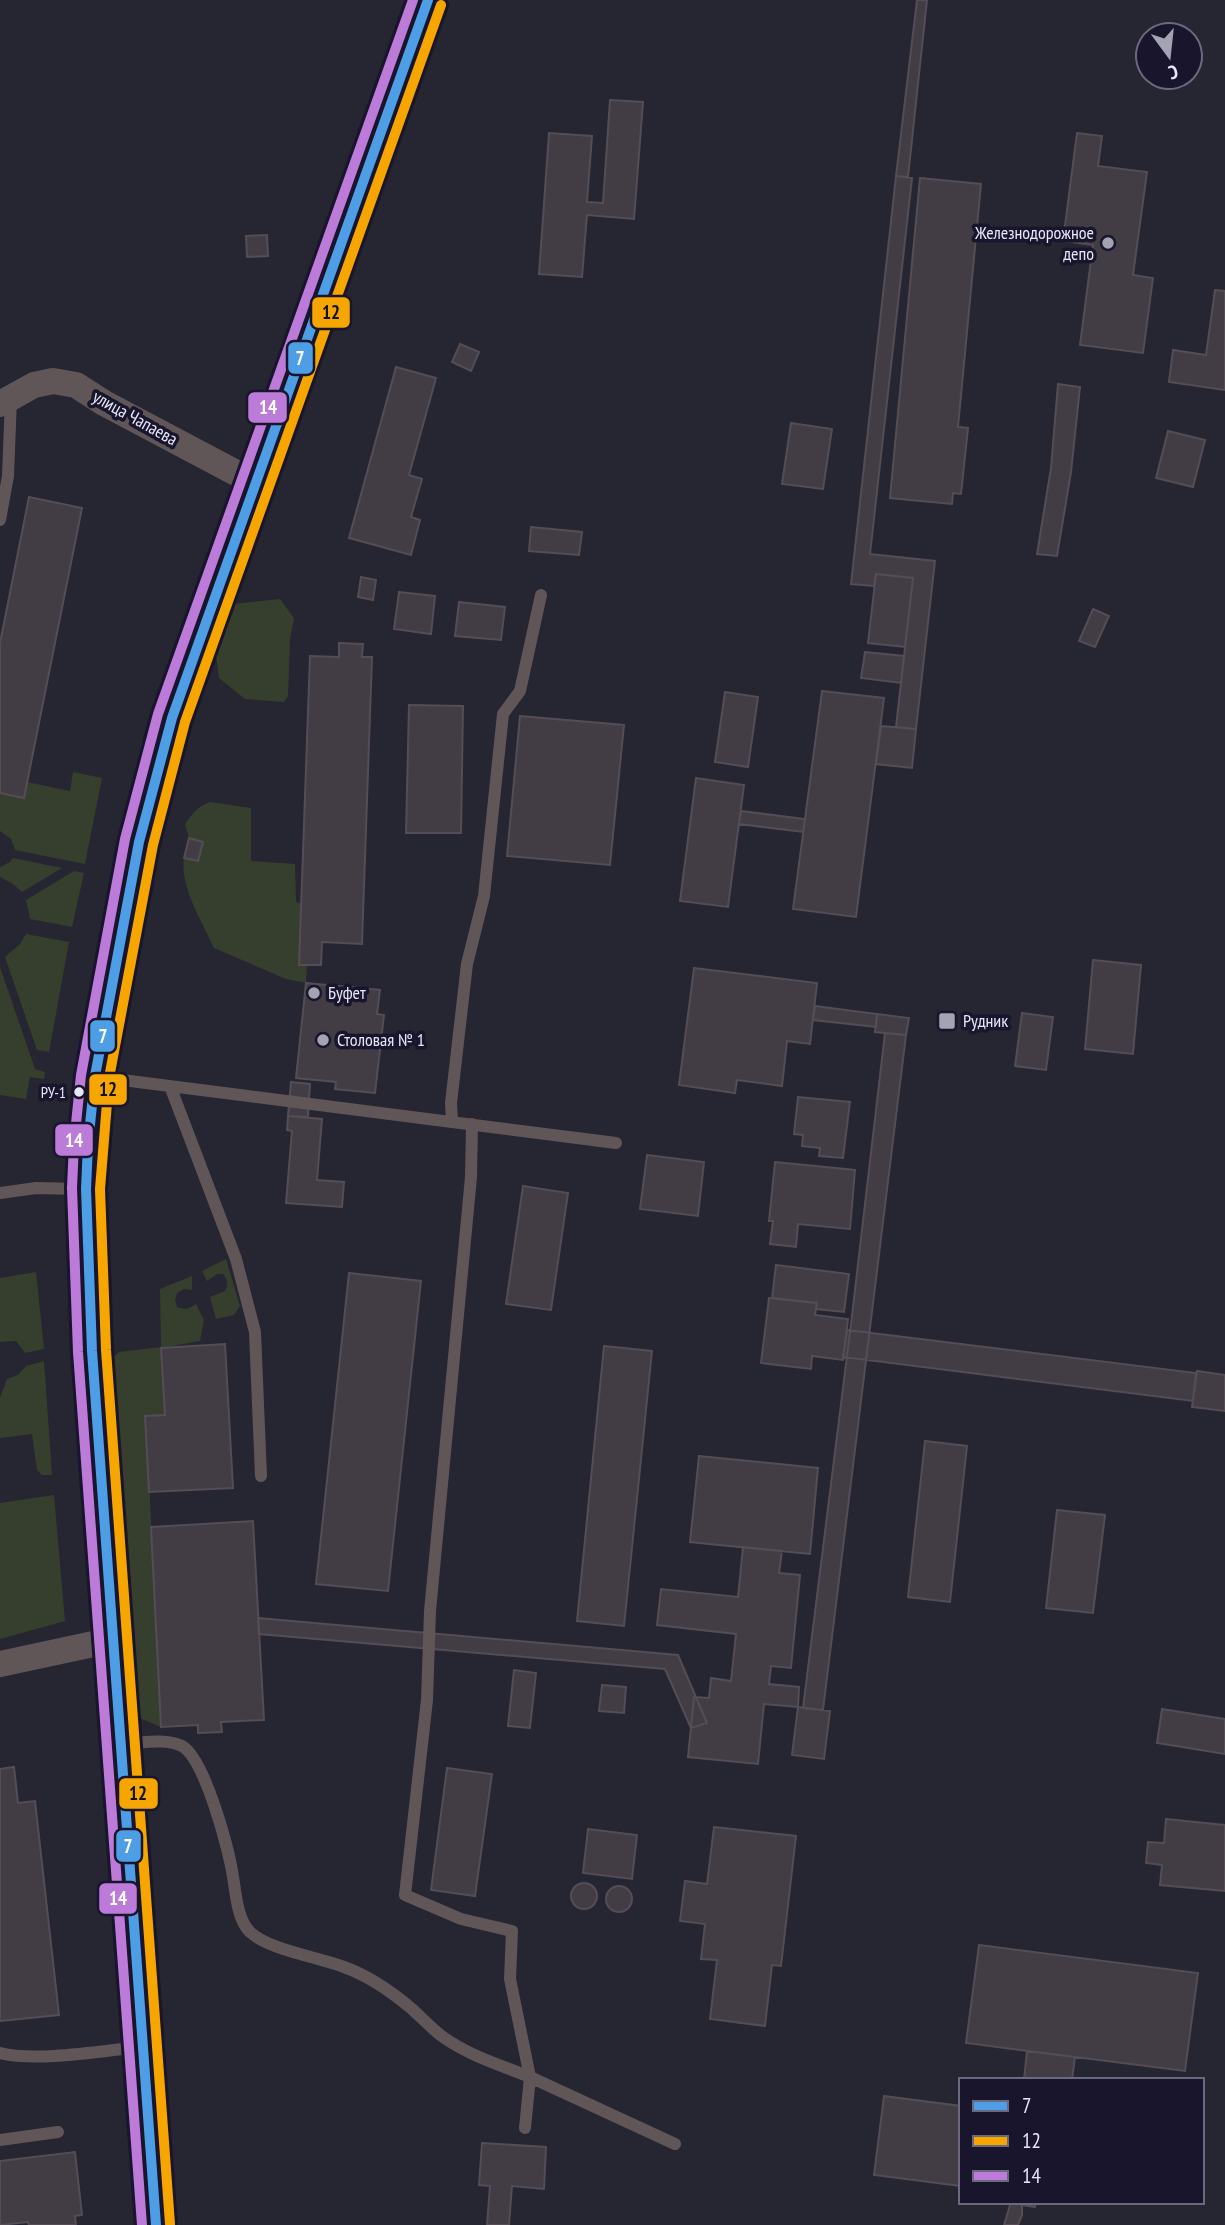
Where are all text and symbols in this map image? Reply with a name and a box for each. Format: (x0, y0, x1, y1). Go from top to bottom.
north arrow (1134, 21, 1204, 91)
text: С (1166, 60, 1181, 85)
place label: Железнодорожное депо (974, 221, 1094, 265)
marker: Железнодорожное депо (1100, 235, 1116, 251)
line badge: 12 (311, 296, 351, 329)
text: 12 (322, 300, 340, 324)
line badge: 7 (287, 341, 314, 375)
text: 7 (295, 346, 305, 370)
street label: улица Чапаева (89, 385, 182, 450)
line badge: 14 (247, 391, 288, 424)
text: 14 (259, 395, 277, 419)
place label: Буфет (328, 981, 366, 1004)
marker: Буфет (306, 985, 322, 1001)
place label: Рудник (963, 1009, 1008, 1032)
marker: Рудник (937, 1011, 957, 1031)
line badge: 7 (89, 1019, 116, 1053)
text: 7 (98, 1024, 108, 1048)
place label: Столовая № 1 (337, 1028, 425, 1051)
marker: Столовая № 1 (315, 1032, 331, 1048)
line badge: 12 (88, 1073, 128, 1106)
text: 12 (99, 1077, 117, 1101)
place label: РУ-1 (41, 1082, 66, 1102)
marker: РУ-1 (72, 1085, 86, 1099)
line badge: 14 (54, 1123, 94, 1157)
text: 14 (65, 1128, 83, 1152)
line badge: 12 (118, 1777, 159, 1810)
text: 12 (129, 1781, 147, 1805)
line badge: 7 (115, 1829, 142, 1863)
text: 7 (123, 1834, 133, 1858)
line badge: 14 (98, 1882, 138, 1915)
text: 14 (109, 1886, 127, 1910)
legend (959, 2078, 1204, 2204)
text: 7 (1022, 2092, 1031, 2119)
text: 12 (1022, 2127, 1041, 2154)
text: 14 (1022, 2162, 1041, 2189)

